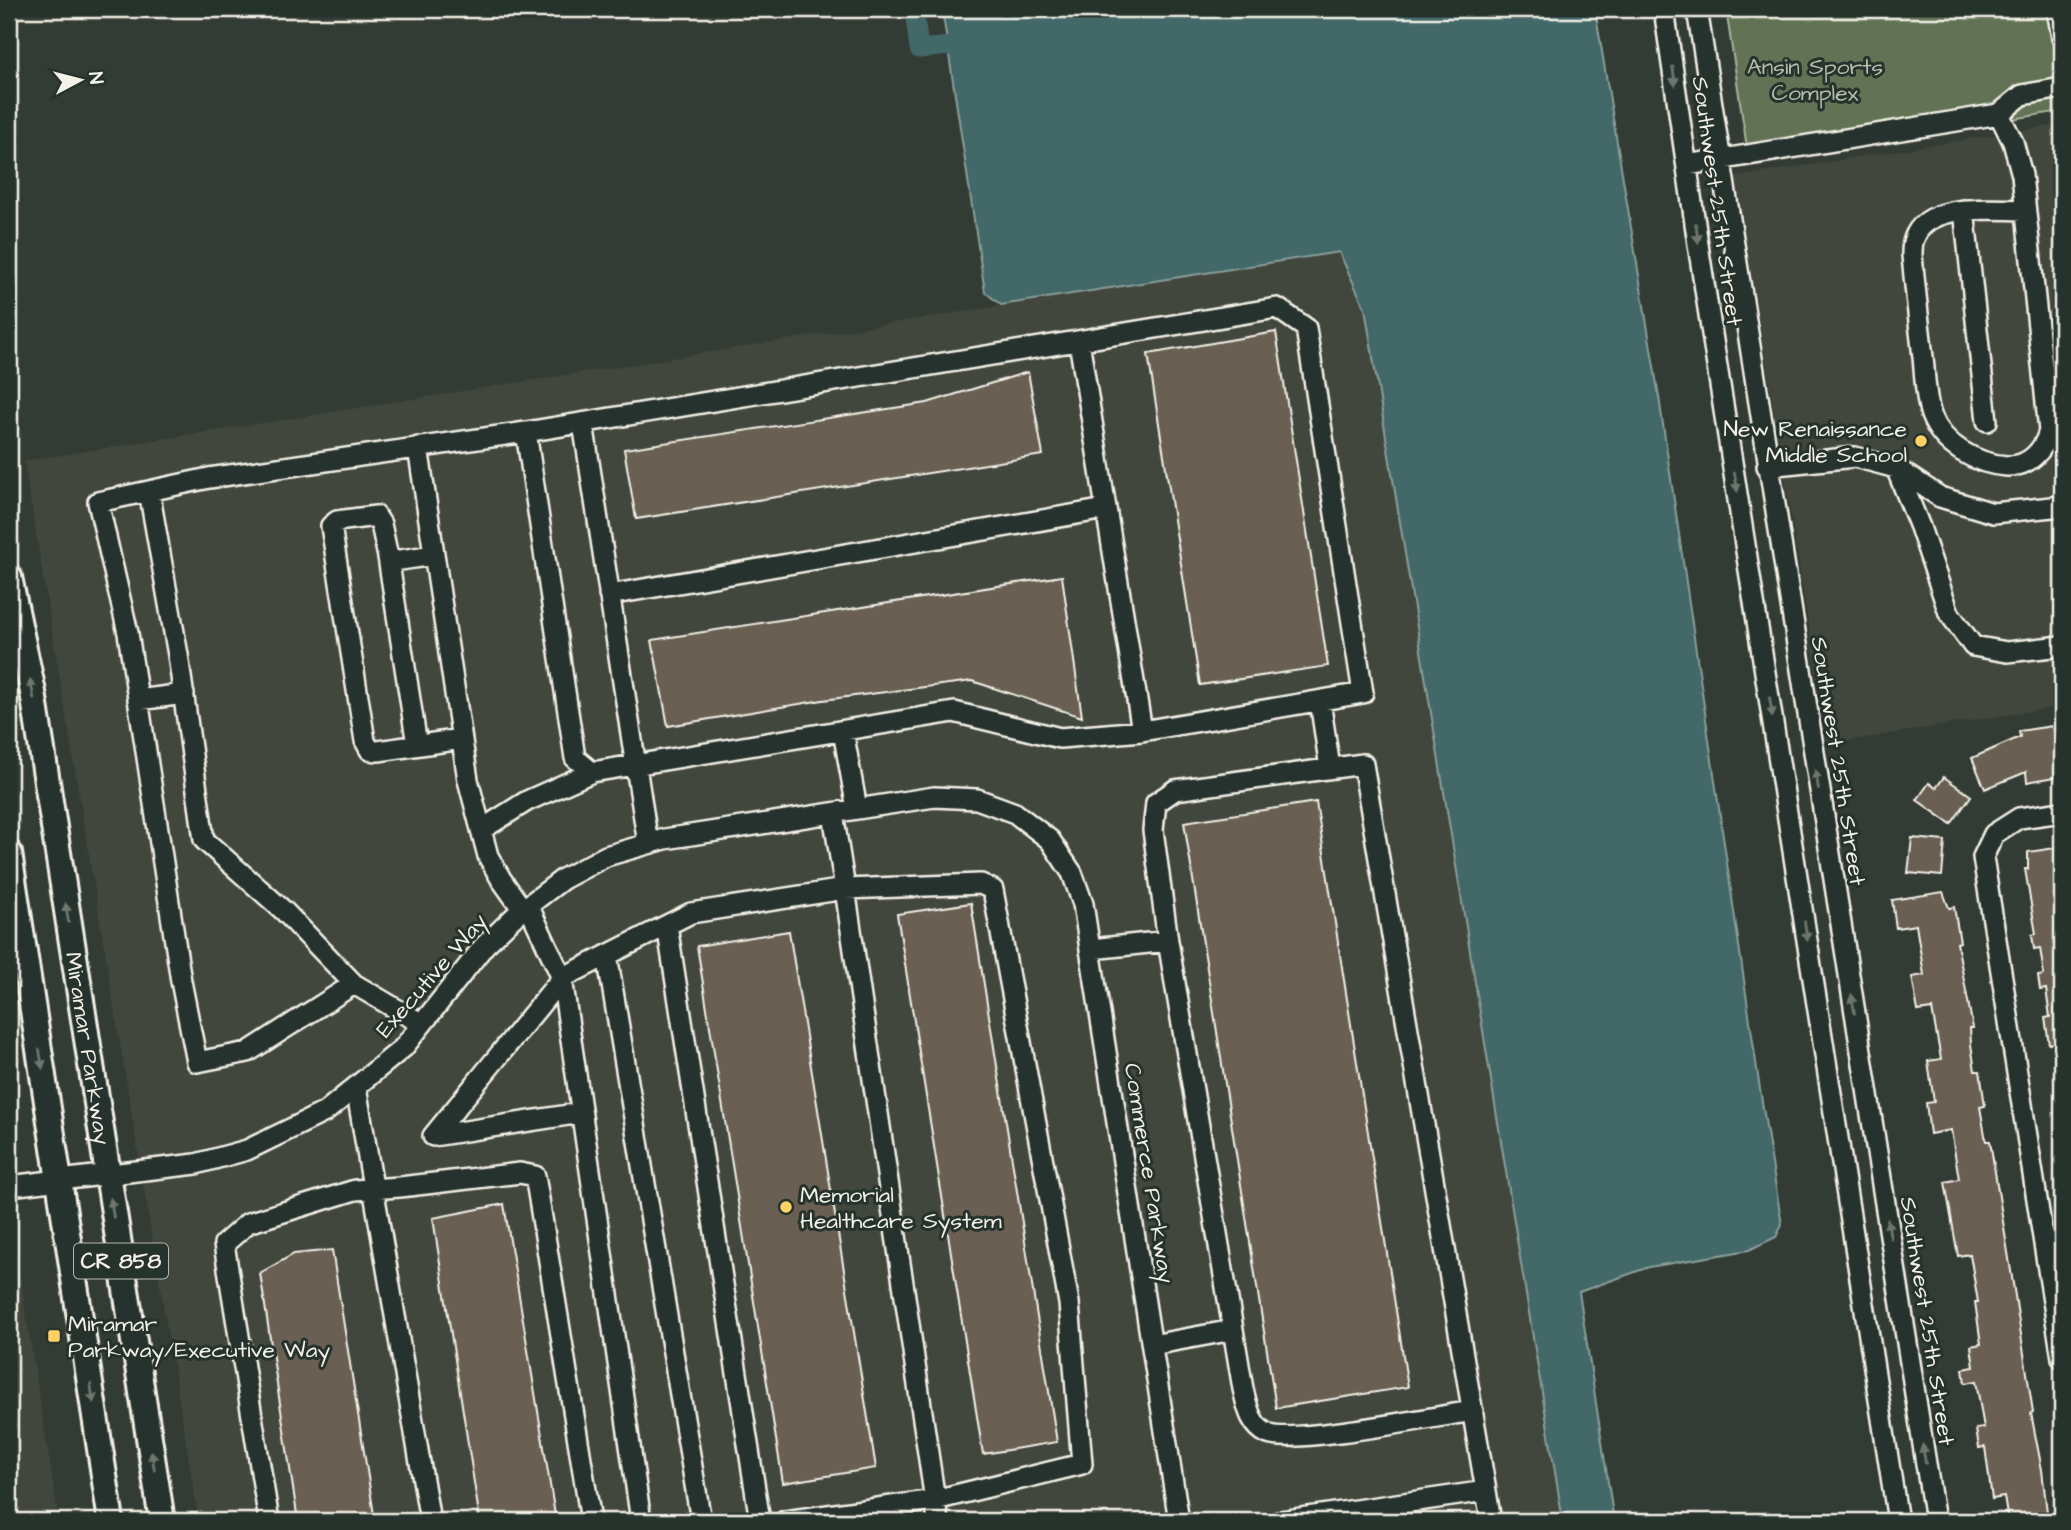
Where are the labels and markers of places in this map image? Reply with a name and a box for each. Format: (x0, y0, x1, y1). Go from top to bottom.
place label: New Renaissance Middle School (1724, 413, 1907, 471)
marker: New Renaissance Middle School (1913, 433, 1929, 449)
place label: Memorial Healthcare System (800, 1179, 1002, 1238)
marker: Memorial Healthcare System (778, 1199, 794, 1215)
place label: Miramar Parkway/Executive Way (68, 1308, 330, 1367)
marker: Miramar Parkway/Executive Way (46, 1328, 62, 1344)

